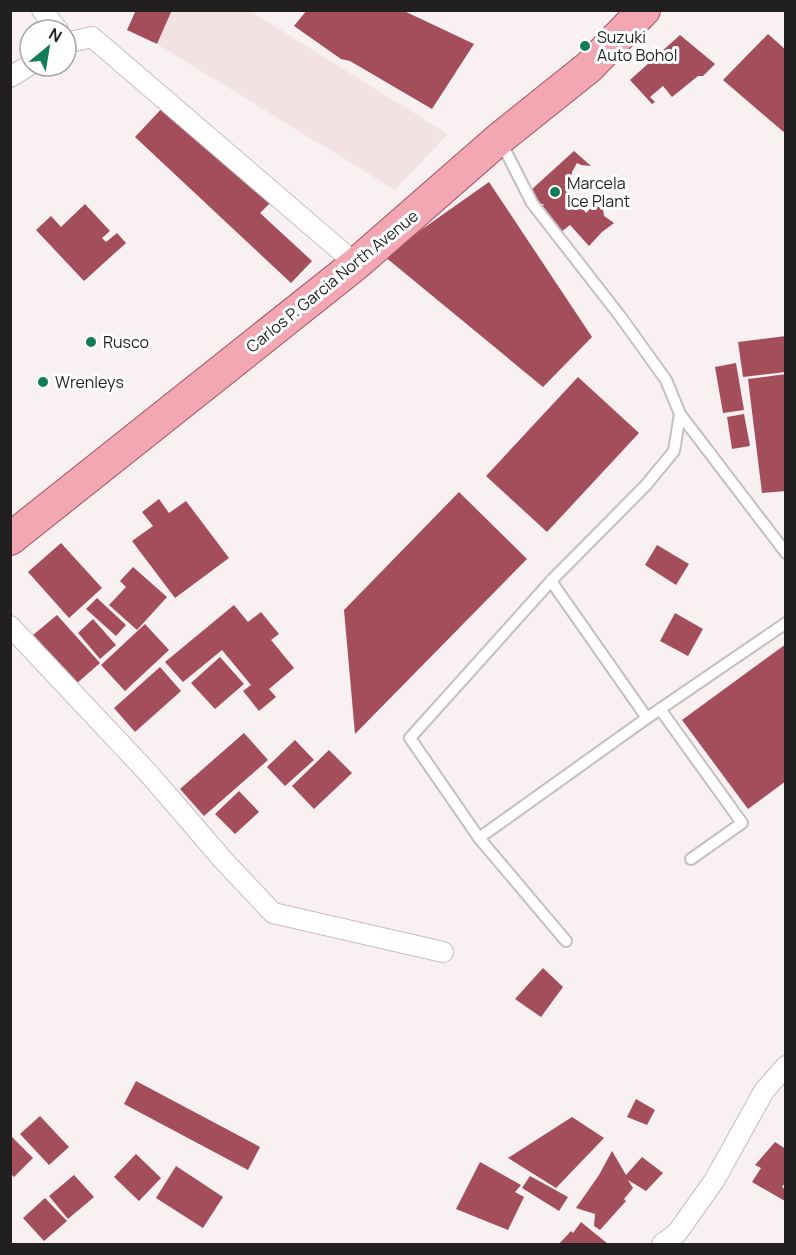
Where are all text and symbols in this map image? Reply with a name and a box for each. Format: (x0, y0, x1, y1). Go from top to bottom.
north arrow (18, 18, 78, 78)
text: N (45, 23, 66, 47)
place label: Suzuki Auto Bohol (597, 26, 677, 66)
marker: Suzuki Auto Bohol (578, 39, 592, 53)
place label: Marcela Ice Plant (567, 172, 630, 212)
marker: Marcela Ice Plant (548, 185, 562, 199)
street label: Carlos P. Garcia North Avenue (241, 205, 423, 357)
place label: Rusco (103, 331, 149, 353)
marker: Rusco (84, 335, 98, 349)
place label: Wrenleys (55, 371, 124, 393)
marker: Wrenleys (36, 375, 50, 389)

